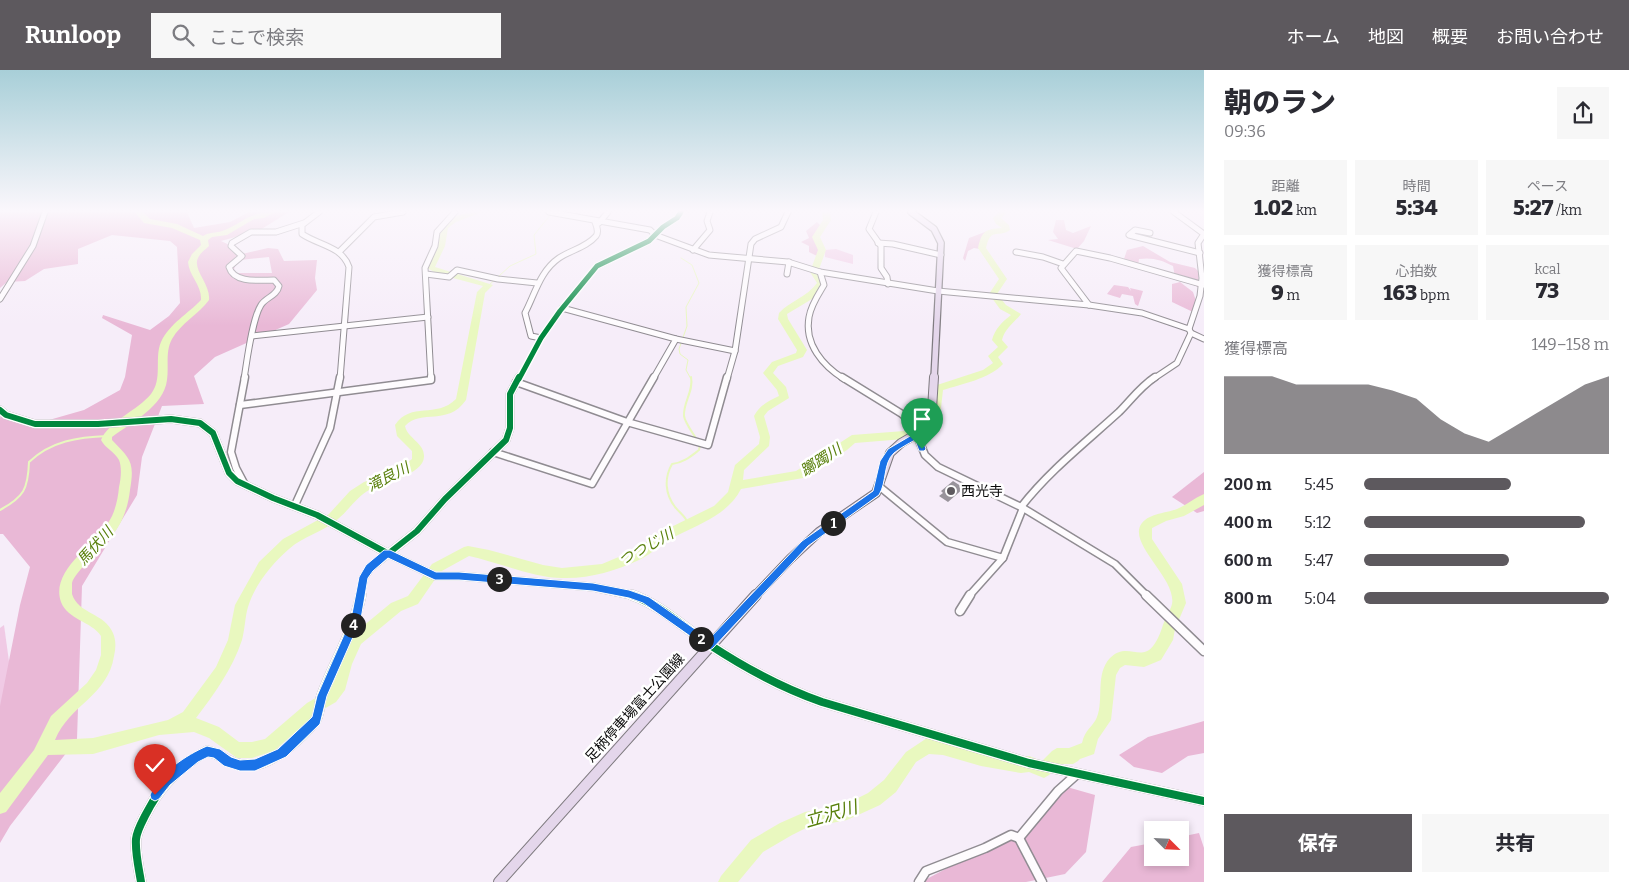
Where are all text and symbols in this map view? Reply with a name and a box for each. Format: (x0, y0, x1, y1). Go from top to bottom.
search box (151, 13, 501, 58)
text: Runloop (25, 21, 121, 49)
icon: search (169, 21, 197, 49)
text: ここで検索 (209, 26, 304, 49)
text: ホーム (1287, 26, 1340, 48)
text: 地図 (1368, 26, 1404, 48)
text: 概要 (1432, 26, 1468, 48)
text: お問い合わせ (1496, 26, 1604, 48)
text: 朝のラン (1224, 86, 1336, 119)
button: share (1557, 87, 1609, 139)
text: 09:36 (1224, 122, 1266, 141)
text: 距離 (1272, 178, 1300, 195)
text: 時間 (1403, 178, 1431, 195)
text: ペース (1527, 178, 1568, 195)
text: 1.02 (1254, 195, 1293, 221)
text: 5:34 (1396, 195, 1437, 221)
text: 5:27 (1513, 195, 1553, 221)
text: km (1293, 202, 1317, 219)
text: /km (1553, 202, 1582, 219)
text: kcal (1534, 261, 1561, 278)
text: 獲得標高 (1258, 263, 1314, 280)
text: 心拍数 (1396, 263, 1438, 280)
text: 73 (1536, 278, 1559, 304)
text: 9 (1271, 280, 1284, 306)
text: 163 (1383, 280, 1417, 306)
text: m (1284, 287, 1300, 304)
text: bpm (1417, 287, 1450, 304)
text: 149–158 m (1531, 335, 1609, 354)
text: 獲得標高 (1224, 339, 1288, 358)
pin (901, 398, 943, 449)
icon: arrive (908, 405, 936, 433)
water label: 躑躅川 (797, 439, 846, 480)
water label: 滝良川 (364, 458, 414, 495)
text: 200 m (1224, 475, 1271, 494)
text: 5:45 (1304, 475, 1334, 494)
place label: 西光寺 (961, 483, 1003, 500)
marker: 西光寺 (945, 485, 957, 497)
pin: 1 (820, 510, 846, 536)
text: 400 m (1224, 513, 1272, 532)
text: 5:12 (1304, 513, 1331, 532)
text: 1 (830, 515, 837, 532)
water label: 馬伏川 (73, 522, 118, 569)
water label: つつじ川 (615, 524, 678, 569)
text: 600 m (1224, 551, 1272, 570)
text: 5:47 (1304, 551, 1333, 570)
pin: 3 (486, 566, 512, 592)
text: 3 (495, 571, 504, 588)
text: 800 m (1224, 589, 1272, 608)
text: 5:04 (1304, 589, 1336, 608)
pin: 4 (340, 612, 366, 638)
text: 4 (349, 617, 358, 634)
pin: 2 (688, 626, 714, 652)
text: 2 (698, 631, 705, 648)
street label: 足柄停車場富士公園線 (582, 650, 688, 766)
pin (134, 744, 176, 795)
icon: check (141, 751, 169, 779)
water label: 立沢川 (802, 795, 862, 832)
button: 保存 (1224, 814, 1412, 872)
button: 共有 (1422, 814, 1609, 872)
north arrow (1144, 821, 1189, 866)
map controls (1144, 821, 1189, 866)

